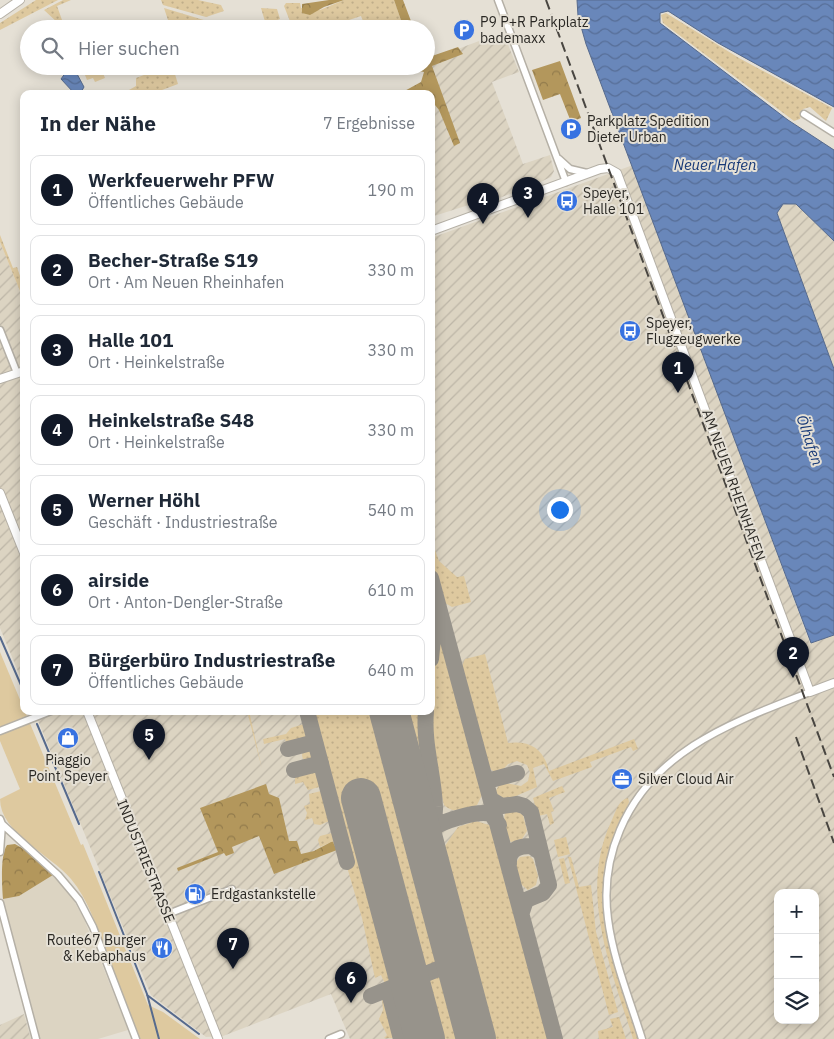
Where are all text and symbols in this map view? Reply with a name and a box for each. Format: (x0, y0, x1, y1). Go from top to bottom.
place label: P9 P+R Parkplatz bademaxx (480, 13, 589, 47)
parking icon: P9 P+R Parkplatz bademaxx (452, 18, 476, 42)
search box (20, 20, 435, 75)
icon: search (38, 34, 66, 62)
text: Hier suchen (78, 36, 180, 60)
text: In der Nähe (40, 109, 156, 137)
place label: Parkplatz Spedition Dieter Urban (587, 112, 709, 146)
text: 7 Ergebnisse (323, 113, 415, 133)
parking icon: Parkplatz Spedition Dieter Urban (559, 117, 583, 141)
water label: Neuer Hafen (674, 155, 756, 174)
text: Werkfeuerwehr PFW (88, 168, 275, 192)
pin: 3 (512, 177, 544, 218)
text: 1 (52, 180, 62, 200)
text: 190 m (367, 180, 414, 200)
pin: 4 (467, 183, 499, 224)
place label: Speyer, Halle 101 (583, 184, 644, 218)
bus stop icon: Speyer, Halle 101 (555, 189, 579, 213)
text: Öffentliches Gebäude (88, 192, 244, 212)
text: Becher-Straße S19 (88, 248, 258, 272)
text: 2 (52, 260, 62, 280)
text: 330 m (367, 260, 414, 280)
text: Ort · Am Neuen Rheinhafen (88, 272, 284, 292)
place label: Speyer, Flugzeugwerke (646, 314, 741, 348)
bus stop icon: Speyer, Flugzeugwerke (618, 319, 642, 343)
text: Halle 101 (88, 328, 173, 352)
text: 3 (52, 340, 62, 360)
text: 330 m (367, 340, 414, 360)
text: Ort · Heinkelstraße (88, 352, 225, 372)
pin: 1 (662, 352, 694, 393)
street label: AM NEUEN RHEINHAFEN (698, 407, 770, 563)
text: Heinkelstraße S48 (88, 408, 254, 432)
water label: Ölhafen (793, 412, 827, 468)
text: 4 (52, 420, 62, 440)
text: 330 m (367, 420, 414, 440)
text: Ort · Heinkelstraße (88, 432, 225, 452)
text: Werner Höhl (88, 488, 200, 512)
your location (547, 497, 573, 523)
text: 5 (52, 500, 62, 520)
text: 540 m (367, 500, 414, 520)
text: Geschäft · Industriestraße (88, 512, 277, 532)
text: airside (88, 568, 149, 592)
text: 6 (52, 580, 62, 600)
text: 610 m (367, 580, 414, 600)
text: Ort · Anton-Dengler-Straße (88, 592, 283, 612)
pin: 2 (777, 637, 809, 678)
text: Bürgerbüro Industriestraße (88, 648, 336, 672)
text: 7 (52, 660, 62, 680)
text: 640 m (367, 660, 414, 680)
text: Öffentliches Gebäude (88, 672, 244, 692)
pin: 5 (133, 719, 165, 760)
shop icon: Piaggio Point Speyer (56, 726, 80, 750)
place label: Piaggio Point Speyer (28, 751, 108, 785)
office icon: Silver Cloud Air (610, 767, 634, 791)
place label: Silver Cloud Air (638, 770, 734, 788)
street label: INDUSTRIESTRASSE (113, 797, 179, 925)
fuel station icon: Erdgastankstelle (183, 882, 207, 906)
place label: Erdgastankstelle (211, 885, 316, 903)
map controls (774, 889, 819, 1024)
button: + (774, 889, 819, 934)
pin: 7 (217, 928, 249, 969)
place label: Route67 Burger & Kebaphaus (47, 931, 146, 965)
button: − (774, 934, 819, 979)
restaurant icon: Route67 Burger & Kebaphaus (150, 936, 174, 960)
pin: 6 (335, 962, 367, 1003)
button: layers (774, 979, 819, 1024)

